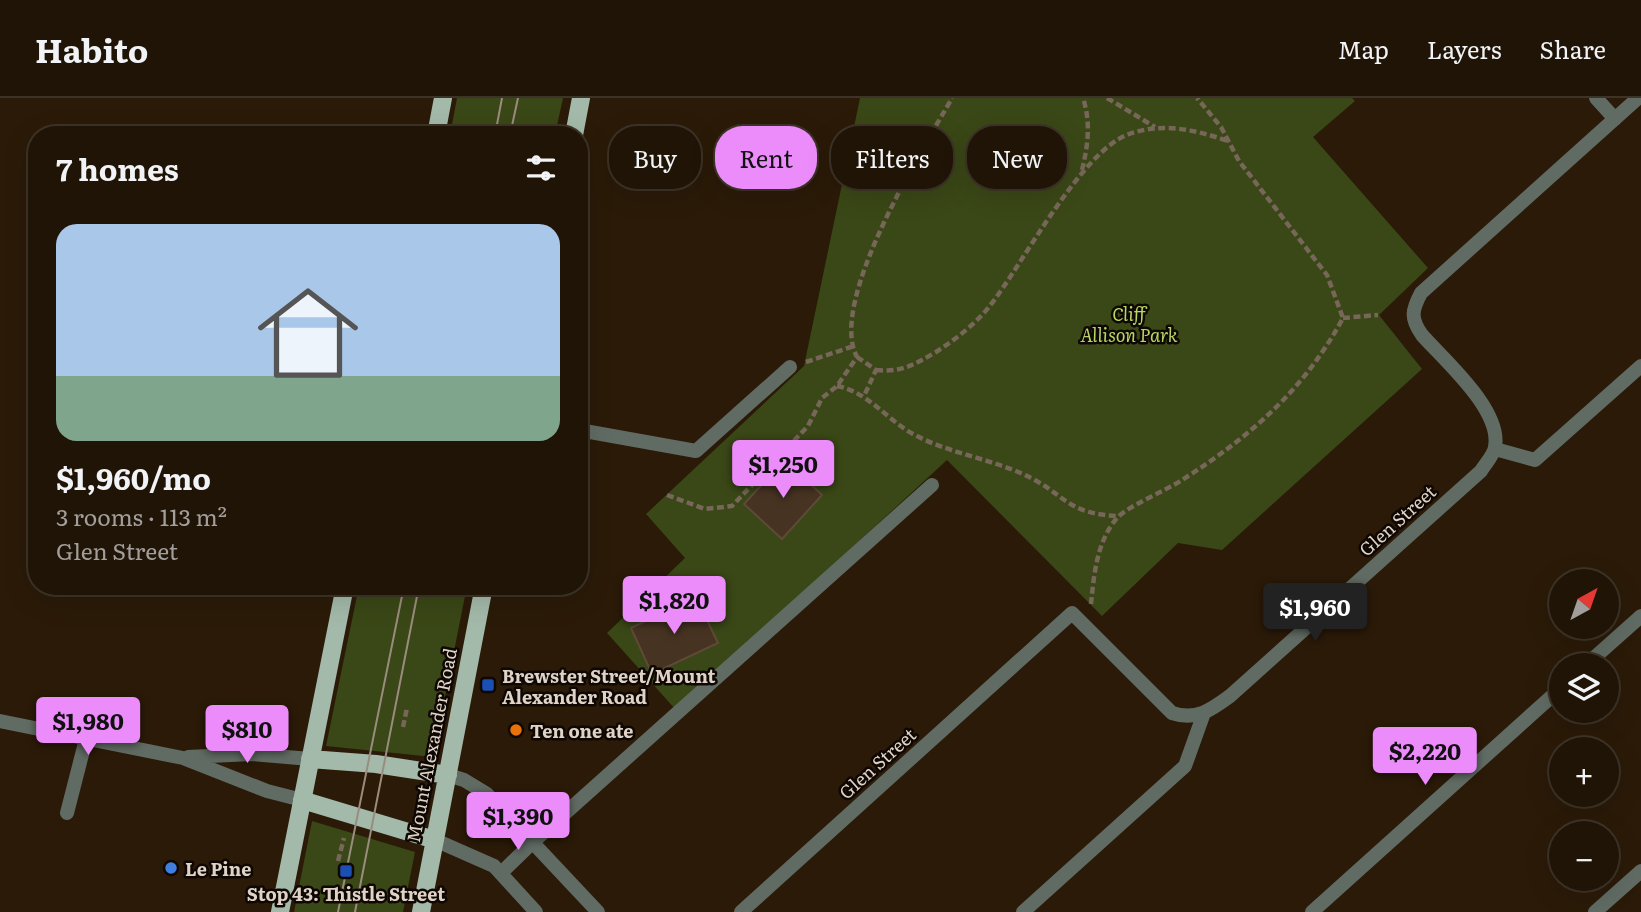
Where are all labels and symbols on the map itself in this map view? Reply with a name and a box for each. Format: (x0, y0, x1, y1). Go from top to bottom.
park label: Cliff Allison Park (1080, 300, 1178, 348)
pin: $1,250 (726, 440, 840, 500)
street label: Glen Street (1352, 478, 1442, 562)
north arrow (1549, 569, 1619, 639)
pin: $1,820 (617, 576, 731, 636)
pin: $1,960 (1258, 584, 1372, 643)
street label: Mount Alexander Road (399, 645, 463, 845)
place label: Brewster Street/Mount Alexander Road (502, 662, 715, 710)
marker: Brewster Street/Mount Alexander Road (480, 677, 496, 693)
pin: $1,980 (31, 698, 145, 757)
pin: $810 (206, 706, 288, 765)
place label: Ten one ate (530, 717, 634, 744)
street label: Glen Street (832, 721, 922, 805)
marker: Ten one ate (508, 722, 524, 738)
pin: $2,220 (1368, 728, 1482, 787)
pin: $1,390 (461, 792, 575, 852)
place label: Le Pine (185, 855, 251, 882)
marker: Le Pine (163, 860, 179, 876)
marker: Stop 43: Thistle Street (338, 863, 354, 879)
place label: Stop 43: Thistle Street (247, 880, 445, 907)

